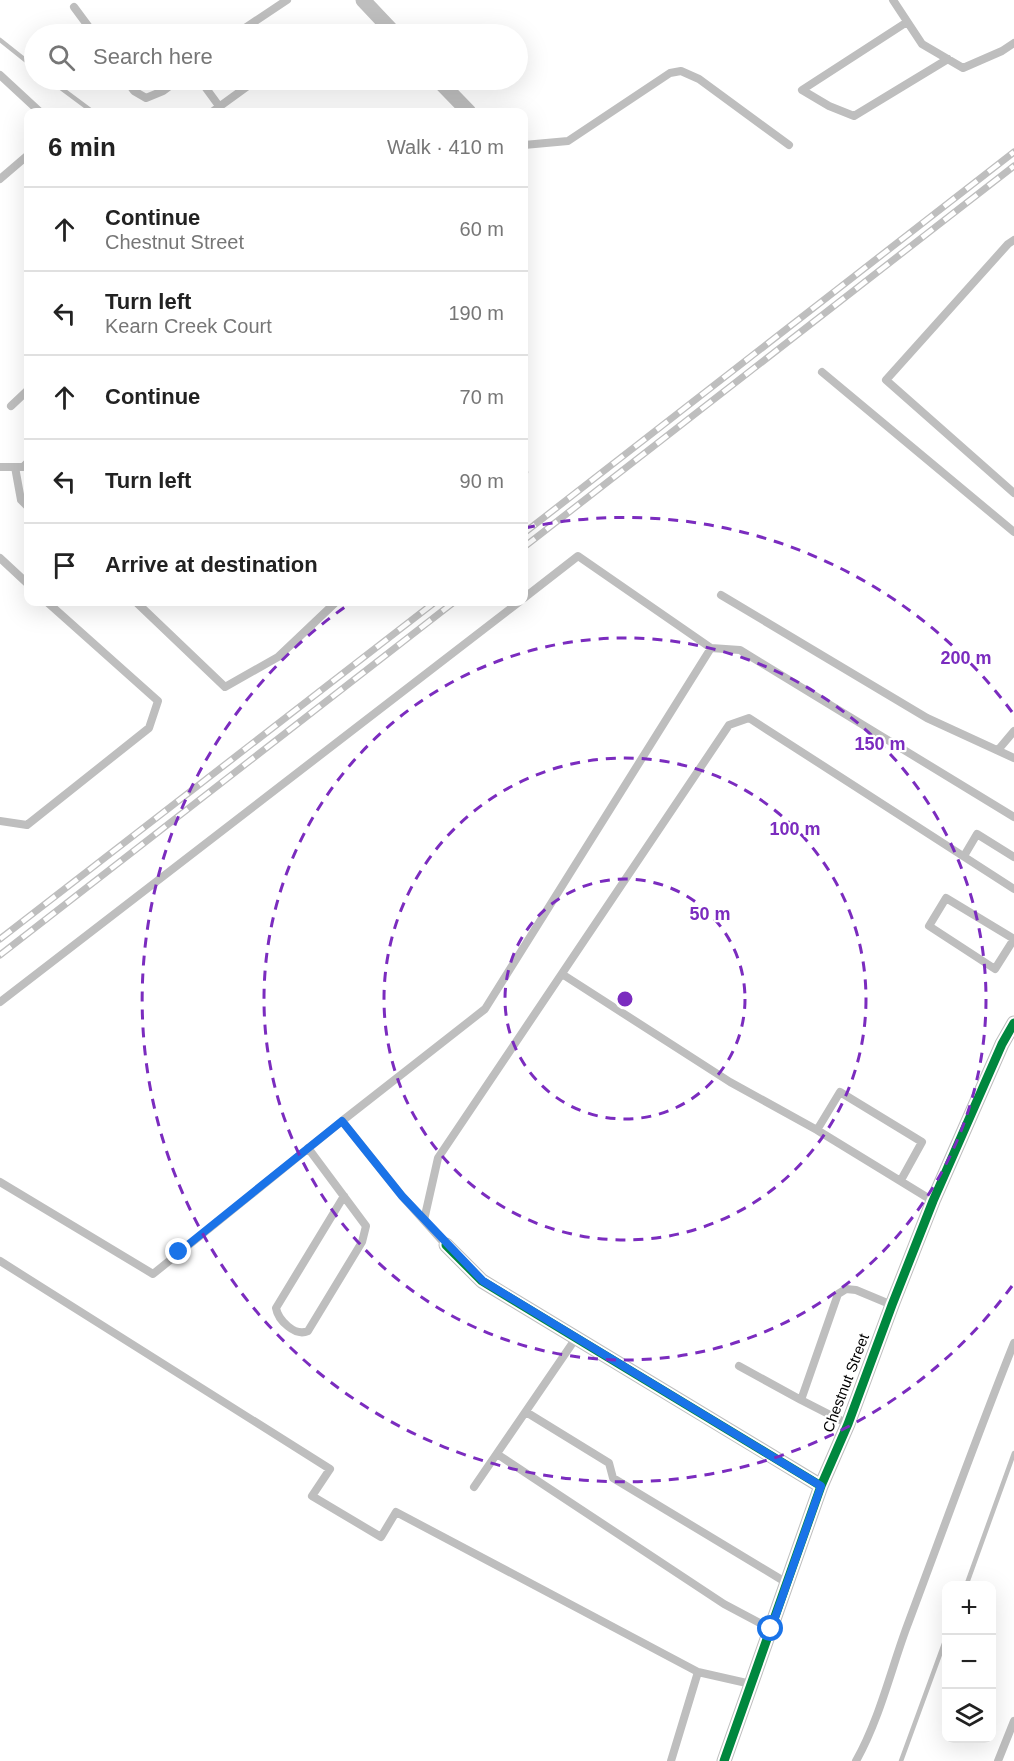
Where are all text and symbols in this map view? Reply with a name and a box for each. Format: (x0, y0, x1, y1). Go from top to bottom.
search box (24, 24, 528, 90)
icon: search (45, 41, 78, 74)
text: Search here (93, 44, 213, 69)
text: 6 min (48, 132, 116, 162)
text: Walk · 410 m (387, 136, 504, 158)
text: Continue (105, 205, 200, 230)
icon: ahead (48, 213, 81, 246)
text: 60 m (460, 218, 504, 240)
text: Chestnut Street (105, 231, 244, 253)
text: Turn left (105, 289, 191, 314)
icon: left (48, 297, 81, 330)
text: 190 m (448, 302, 504, 324)
text: Kearn Creek Court (105, 315, 272, 337)
icon: ahead (48, 381, 81, 414)
text: Continue (105, 384, 200, 409)
text: 70 m (460, 386, 504, 408)
icon: left (48, 465, 81, 498)
text: Turn left (105, 468, 191, 493)
text: 90 m (460, 470, 504, 492)
icon: arrive (48, 549, 81, 582)
text: Arrive at destination (105, 552, 318, 577)
text: 200 m (940, 648, 992, 668)
text: 150 m (854, 734, 906, 754)
text: 100 m (769, 819, 821, 839)
text: 50 m (689, 904, 731, 924)
centre of rings (615, 989, 635, 1009)
route end (165, 1238, 191, 1264)
street label: Chestnut Street (819, 1330, 872, 1435)
map controls (942, 1581, 996, 1743)
button: + (942, 1581, 996, 1635)
route start (757, 1615, 783, 1641)
button: − (942, 1635, 996, 1689)
button: layers (942, 1689, 996, 1743)

